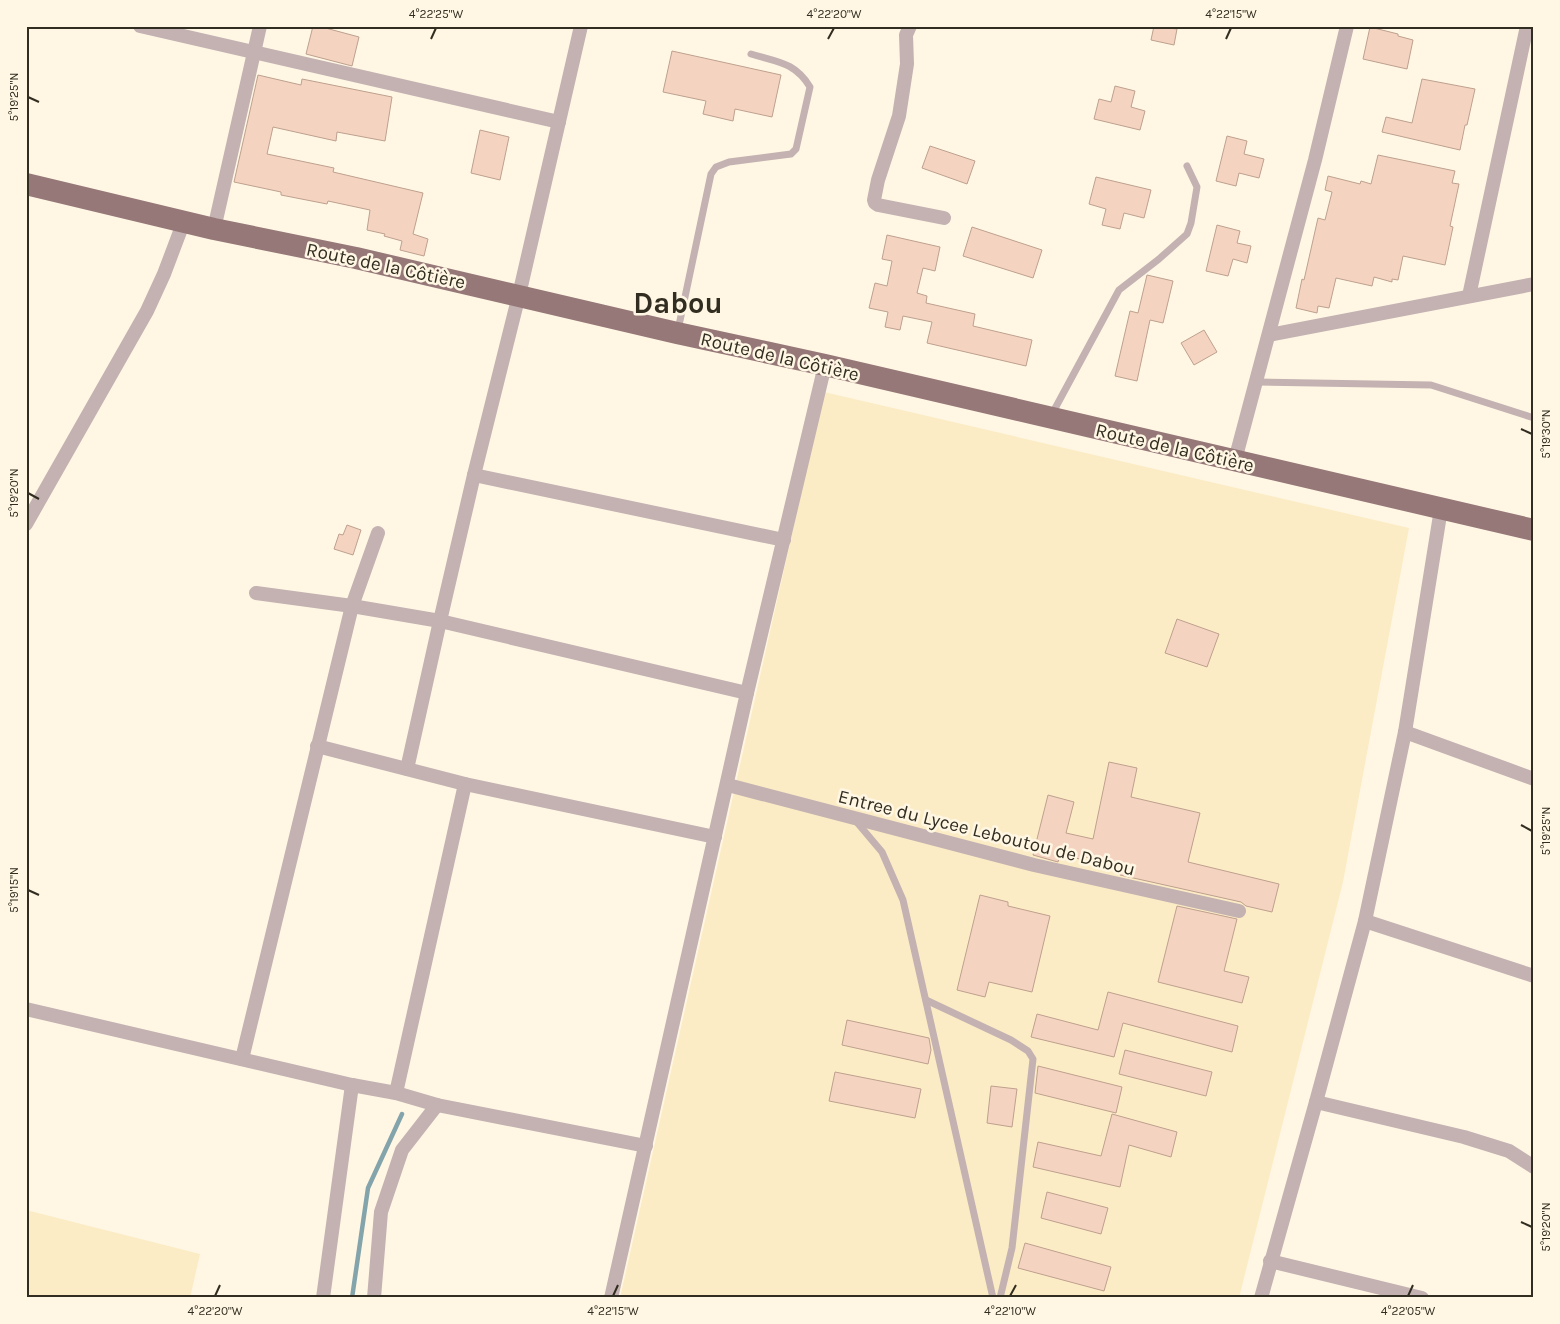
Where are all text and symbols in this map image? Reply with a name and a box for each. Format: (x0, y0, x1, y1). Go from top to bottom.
text: 4°22'25"W (409, 7, 463, 21)
text: 4°22'20"W (807, 7, 862, 21)
text: 4°22'15"W (1205, 7, 1257, 21)
text: 5°19'25"N (7, 72, 21, 122)
street label: Route de la Côtière (304, 238, 467, 294)
district label: Dabou (633, 286, 723, 320)
street label: Route de la Côtière (698, 328, 861, 386)
text: 5°19'30"N (1539, 409, 1553, 459)
street label: Route de la Côtière (1093, 419, 1256, 477)
text: 5°19'20"N (7, 468, 21, 518)
street label: Entree du Lycee Leboutou de Dabou (836, 785, 1138, 881)
text: 5°19'25"N (1539, 806, 1553, 856)
text: 5°19'15"N (7, 867, 21, 913)
text: 5°19'20"N (1539, 1202, 1553, 1252)
text: 4°22'20"W (188, 1304, 243, 1318)
text: 4°22'15"W (587, 1304, 639, 1318)
text: 4°22'10"W (984, 1304, 1036, 1318)
text: 4°22'05"W (1381, 1304, 1436, 1318)

